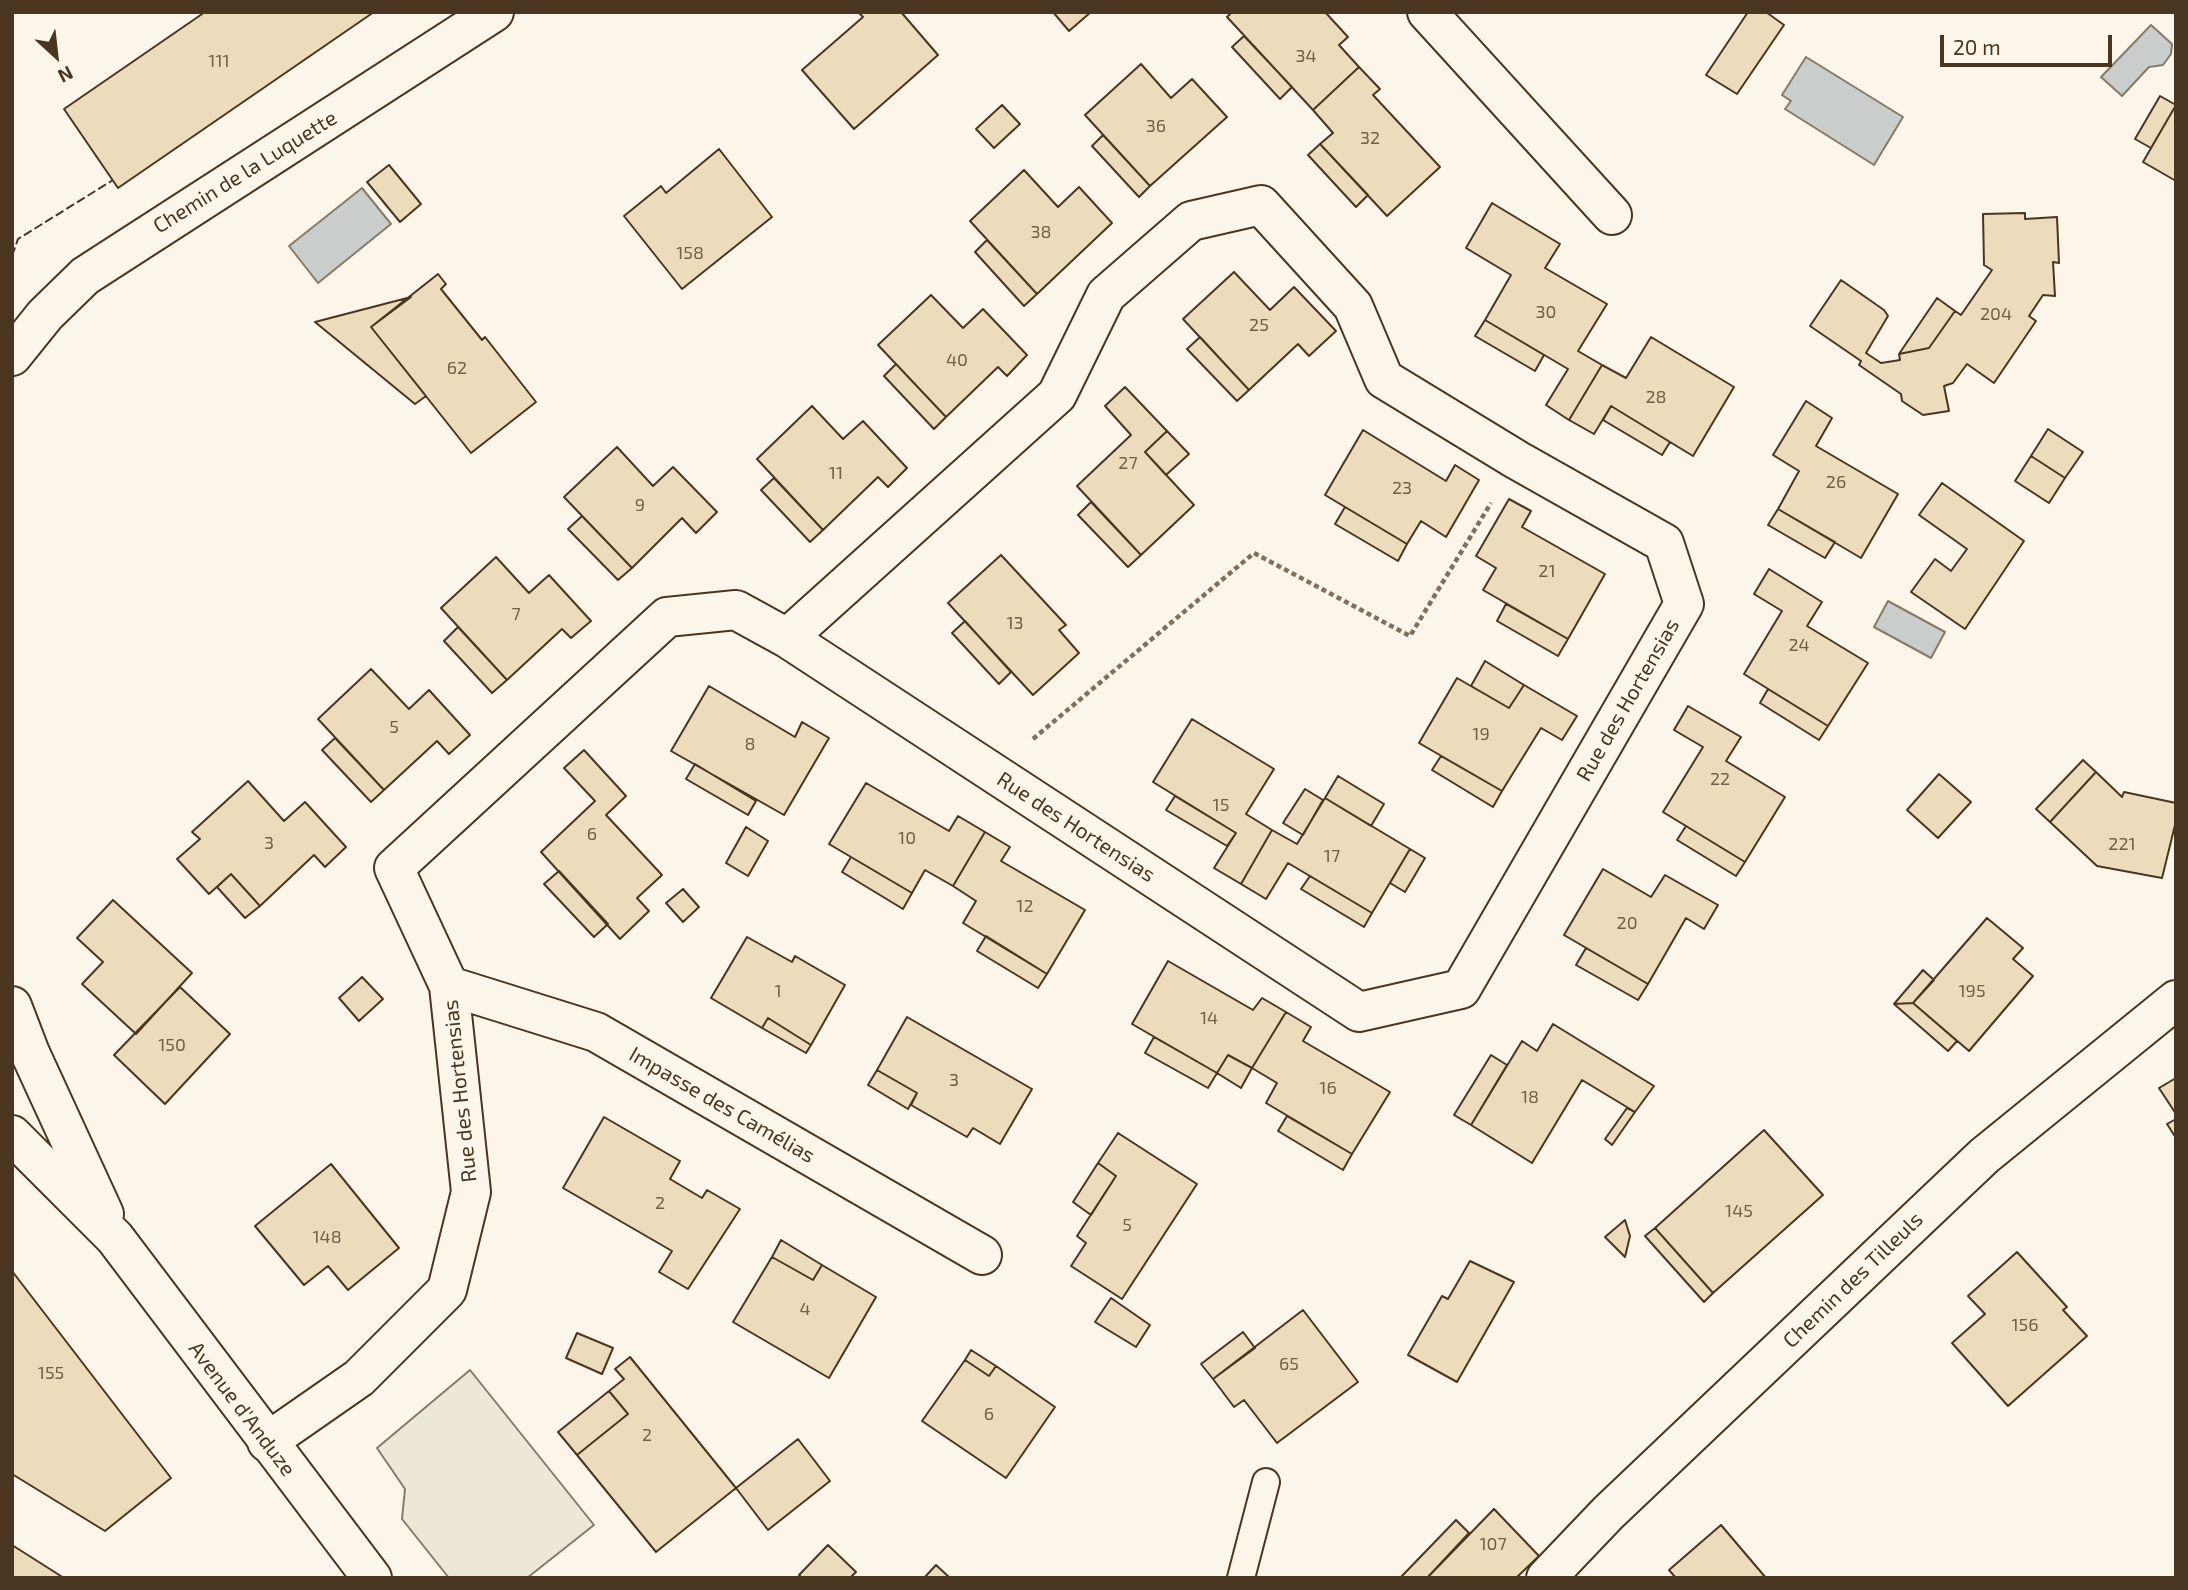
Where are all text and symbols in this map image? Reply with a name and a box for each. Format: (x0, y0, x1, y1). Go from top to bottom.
north arrow (21, 21, 91, 91)
scale bar (1943, 21, 2114, 65)
text: 20 m (1953, 34, 2001, 59)
house number: 34 (1295, 45, 1317, 67)
house number: 111 (208, 50, 230, 72)
text: N (54, 62, 77, 89)
street label: Chemin de la Luquette (149, 105, 341, 239)
house number: 36 (1146, 115, 1166, 137)
house number: 32 (1360, 127, 1380, 149)
house number: 38 (1031, 221, 1051, 243)
house number: 158 (676, 242, 704, 264)
house number: 30 (1536, 301, 1556, 323)
house number: 204 (1980, 303, 2012, 325)
house number: 25 (1249, 314, 1269, 336)
house number: 40 (946, 349, 968, 371)
house number: 62 (447, 357, 467, 379)
house number: 28 (1645, 386, 1667, 408)
house number: 27 (1118, 452, 1138, 474)
house number: 11 (829, 462, 843, 484)
house number: 26 (1826, 471, 1846, 493)
house number: 23 (1392, 477, 1412, 499)
house number: 9 (635, 494, 645, 516)
house number: 21 (1538, 560, 1556, 582)
house number: 7 (511, 603, 521, 625)
house number: 13 (1006, 612, 1024, 634)
street label: Rue des Hortensias (1571, 614, 1685, 786)
house number: 24 (1788, 634, 1810, 656)
house number: 5 (389, 716, 399, 738)
house number: 19 (1472, 723, 1490, 745)
house number: 8 (745, 733, 755, 755)
street label: Rue des Hortensias (992, 766, 1160, 888)
house number: 22 (1710, 768, 1730, 790)
house number: 15 (1213, 794, 1229, 816)
house number: 6 (587, 823, 597, 845)
house number: 10 (898, 827, 916, 849)
house number: 3 (264, 832, 274, 854)
house number: 221 (2108, 833, 2136, 855)
house number: 17 (1324, 845, 1340, 867)
house number: 12 (1016, 895, 1034, 917)
house number: 20 (1617, 912, 1637, 934)
house number: 1 (774, 980, 782, 1002)
house number: 195 (1958, 980, 1986, 1002)
street label: Rue des Hortensias (438, 998, 482, 1184)
house number: 14 (1200, 1007, 1218, 1029)
house number: 150 (158, 1034, 186, 1056)
street label: Impasse des Camélias (625, 1041, 819, 1169)
house number: 3 (949, 1069, 959, 1091)
house number: 16 (1319, 1077, 1337, 1099)
house number: 18 (1521, 1086, 1539, 1108)
house number: 2 (655, 1192, 665, 1214)
house number: 145 (1725, 1200, 1753, 1222)
street label: Chemin des Tilleuls (1778, 1207, 1928, 1353)
house number: 5 (1122, 1214, 1132, 1236)
house number: 148 (312, 1226, 342, 1248)
house number: 4 (799, 1298, 811, 1320)
house number: 156 (2011, 1314, 2039, 1336)
street label: Avenue d'Anduze (183, 1337, 301, 1481)
house number: 65 (1279, 1353, 1299, 1375)
house number: 155 (38, 1362, 64, 1384)
house number: 6 (984, 1403, 994, 1425)
house number: 2 (642, 1424, 652, 1446)
house number: 107 (1479, 1533, 1507, 1555)

